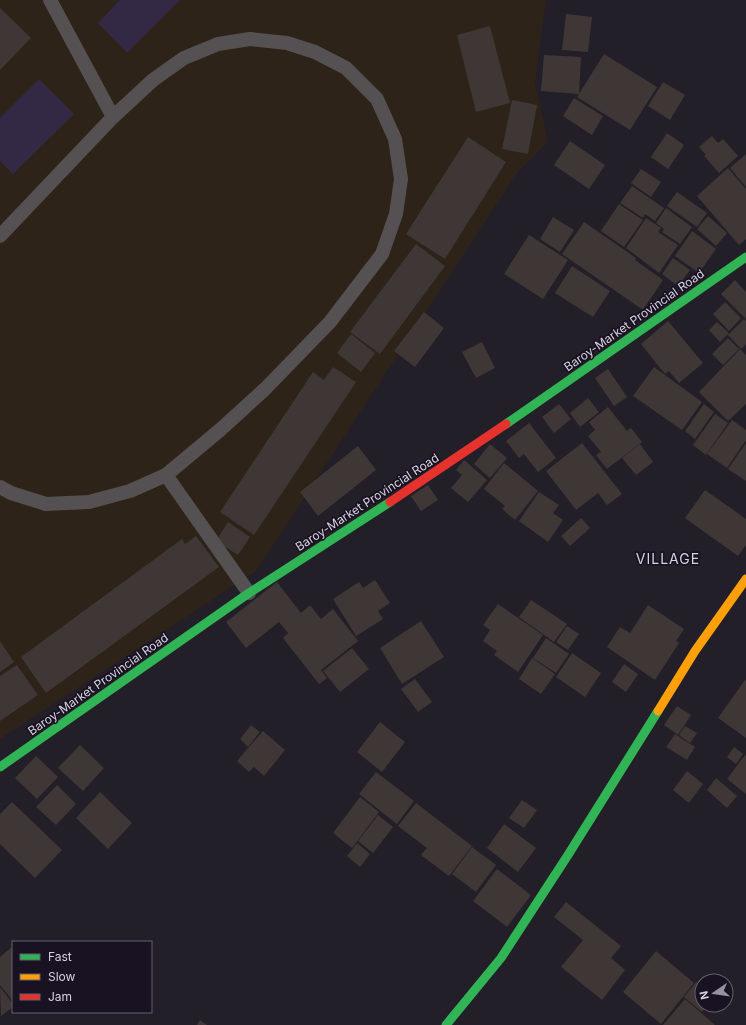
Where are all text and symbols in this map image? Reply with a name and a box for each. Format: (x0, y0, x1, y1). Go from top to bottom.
street label: Baroy-Market Provincial Road (561, 266, 707, 374)
street label: Baroy-Market Provincial Road (292, 450, 442, 554)
district label: VILLAGE (636, 550, 700, 567)
street label: Baroy-Market Provincial Road (25, 630, 171, 738)
legend (12, 941, 152, 1013)
text: Fast (48, 949, 72, 964)
text: Slow (48, 969, 76, 984)
north arrow (694, 973, 734, 1013)
text: Jam (48, 989, 72, 1004)
text: N (696, 990, 712, 1001)

